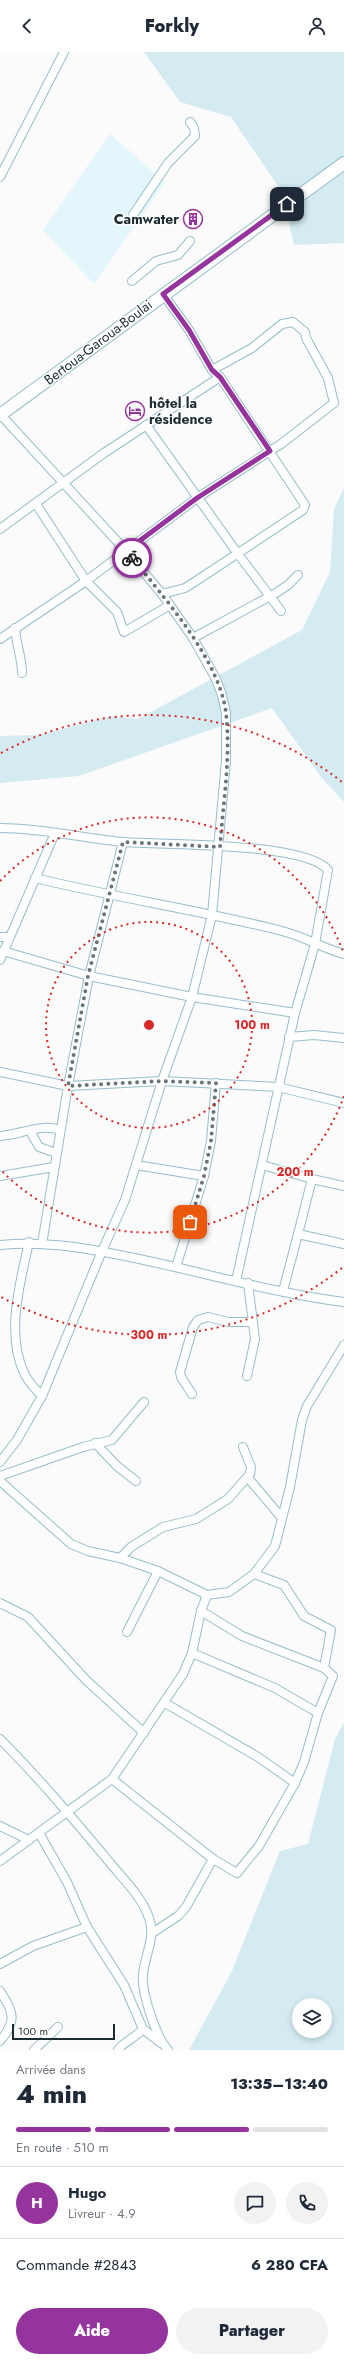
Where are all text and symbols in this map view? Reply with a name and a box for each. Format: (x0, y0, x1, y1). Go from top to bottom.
text: Forkly (145, 13, 199, 39)
icon: back (16, 15, 38, 37)
icon: person (306, 15, 328, 37)
pin (270, 187, 304, 221)
icon: home (276, 193, 298, 215)
building icon: Camwater (182, 208, 204, 230)
place label: Camwater (114, 209, 179, 229)
street label: Bertoua-Garoua-Boulai (40, 295, 156, 389)
place label: hôtel la résidence (149, 393, 212, 429)
hotel icon: hôtel la résidence (124, 400, 146, 422)
courier (112, 538, 152, 578)
icon: bike (121, 547, 143, 569)
text: 100 m (234, 1016, 270, 1034)
centre of rings (142, 1018, 156, 1032)
text: 200 m (276, 1163, 314, 1181)
pin (173, 1205, 207, 1239)
icon: bag (179, 1211, 201, 1233)
text: 300 m (131, 1326, 168, 1344)
map controls (292, 1998, 332, 2038)
button: layers (292, 1998, 332, 2038)
scale bar (12, 2022, 115, 2041)
text: 100 m (18, 2023, 48, 2039)
text: Arrivée dans (16, 2060, 85, 2079)
text: 13:35–13:40 (230, 2073, 328, 2095)
text: 4 min (16, 2075, 87, 2113)
text: En route · 510 m (16, 2138, 109, 2157)
text: Hugo (68, 2182, 106, 2204)
button: chat (234, 2182, 276, 2224)
button: phone (286, 2182, 328, 2224)
text: H (31, 2192, 43, 2214)
text: Livreur · 4.9 (68, 2204, 136, 2223)
text: Commande #2843 (16, 2254, 136, 2276)
text: 6 280 CFA (251, 2254, 328, 2276)
button: Aide (16, 2308, 168, 2354)
button: Partager (176, 2308, 328, 2354)

